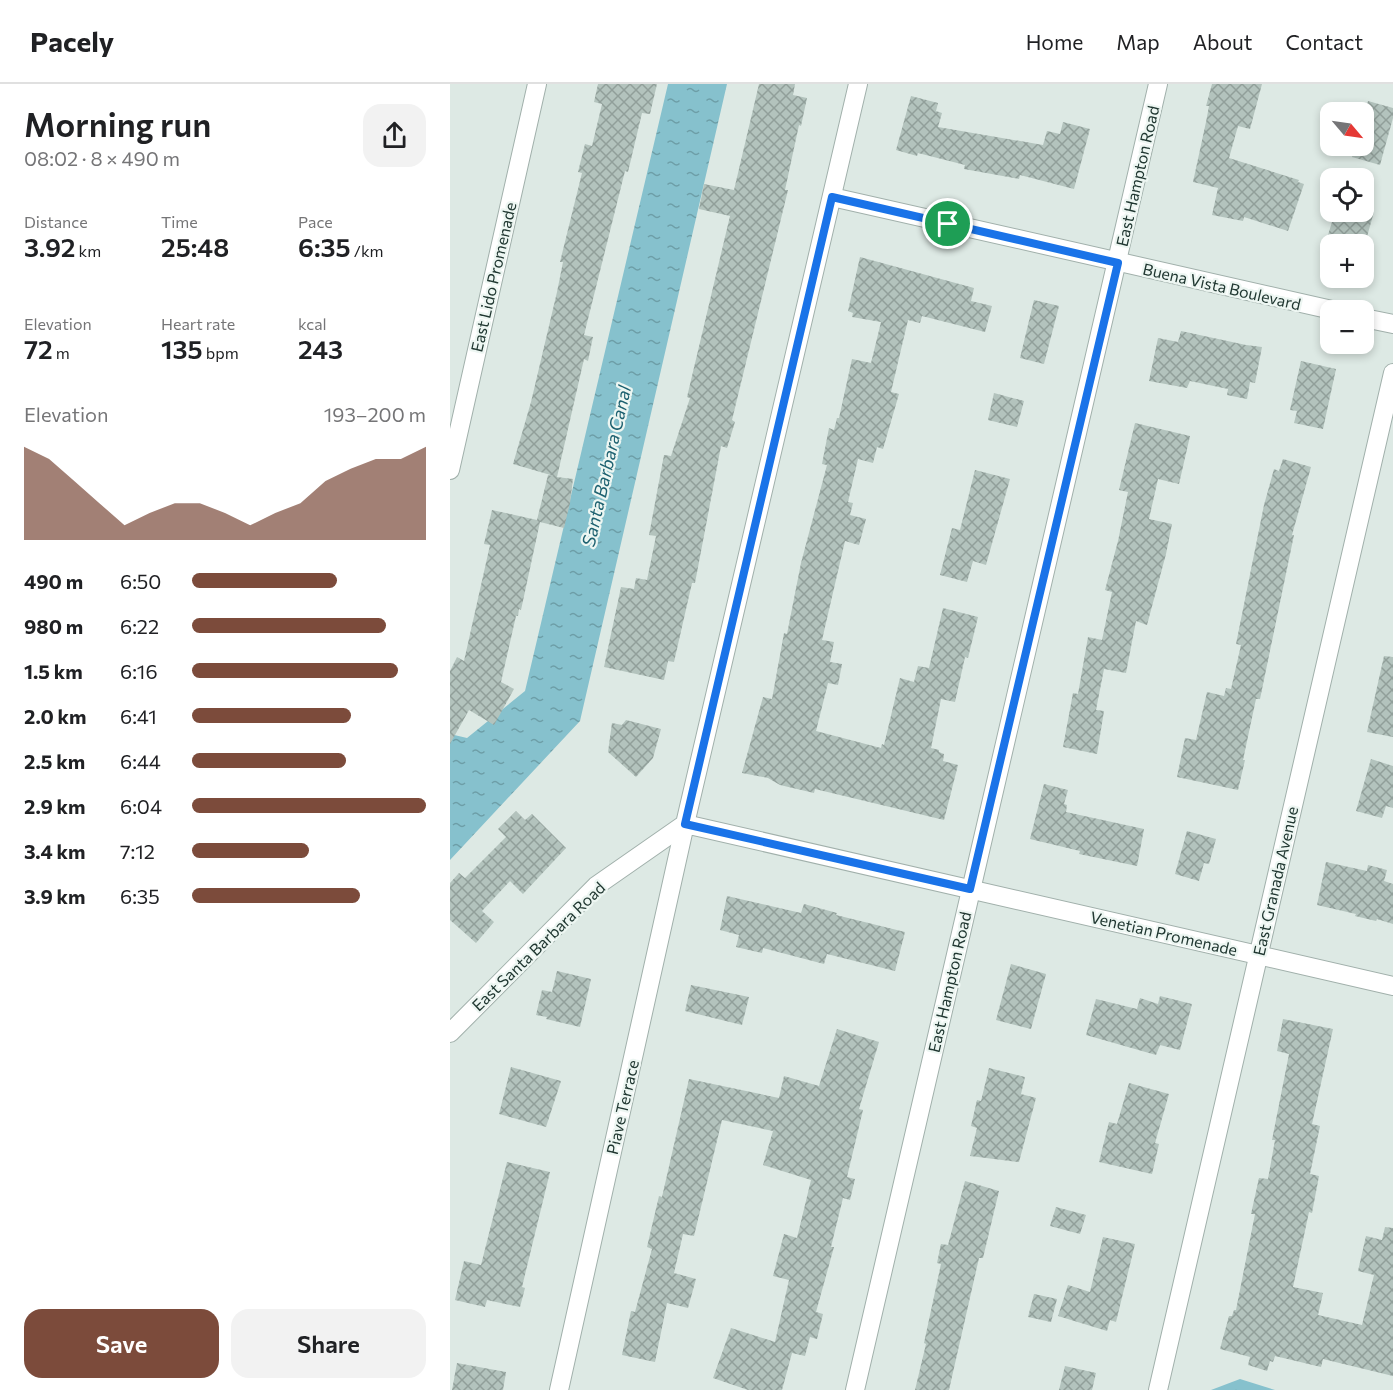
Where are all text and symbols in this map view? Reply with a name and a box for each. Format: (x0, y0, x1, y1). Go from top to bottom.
text: Pacely (30, 24, 114, 58)
text: Home (1026, 29, 1083, 54)
text: Map (1116, 29, 1160, 54)
text: About (1193, 29, 1252, 54)
text: Contact (1285, 29, 1363, 54)
north arrow (1320, 102, 1374, 156)
map controls (1320, 102, 1374, 354)
text: Morning run (24, 103, 211, 144)
button: share (363, 104, 426, 167)
street label: East Hampton Road (1112, 104, 1162, 248)
text: 08:02 · 8 × 490 m (24, 146, 180, 170)
button: locate (1320, 168, 1374, 222)
pin (922, 198, 973, 249)
street label: East Lido Promenade (467, 200, 519, 354)
icon: arrive (931, 207, 964, 240)
text: Distance (24, 212, 88, 231)
text: Time (161, 212, 198, 231)
text: Pace (298, 212, 333, 231)
text: 3.92 (24, 231, 75, 262)
text: 25:48 (161, 231, 229, 262)
text: 6:35 (298, 231, 351, 262)
button: + (1320, 234, 1374, 288)
text: km (75, 241, 101, 260)
text: /km (351, 241, 384, 260)
street label: Buena Vista Boulevard (1141, 259, 1303, 313)
button: − (1320, 300, 1374, 354)
text: Elevation (24, 314, 92, 333)
text: Heart rate (161, 314, 235, 333)
text: kcal (298, 314, 327, 333)
text: 72 (24, 333, 53, 364)
text: 135 (161, 333, 203, 364)
text: 243 (298, 333, 343, 364)
text: m (53, 343, 70, 362)
text: bpm (203, 343, 239, 362)
water label: Santa Barbara Canal (577, 383, 635, 549)
text: Elevation (24, 402, 109, 426)
text: 193–200 m (324, 402, 426, 426)
text: 490 m (24, 569, 83, 593)
text: 6:50 (120, 569, 161, 593)
text: 980 m (24, 614, 83, 638)
text: 6:22 (120, 614, 159, 638)
text: 1.5 km (24, 659, 83, 683)
text: 6:16 (120, 659, 158, 683)
text: 2.0 km (24, 704, 86, 728)
text: 6:41 (120, 704, 157, 728)
text: 2.5 km (24, 749, 85, 773)
text: 6:44 (120, 749, 161, 773)
text: 2.9 km (24, 794, 85, 818)
text: 6:04 (120, 794, 162, 818)
street label: East Granada Avenue (1249, 805, 1301, 957)
text: 3.4 km (24, 839, 86, 863)
text: 7:12 (120, 839, 155, 863)
street label: East Santa Barbara Road (468, 877, 608, 1015)
text: 3.9 km (24, 884, 85, 908)
text: 6:35 (120, 884, 160, 908)
street label: Venetian Promenade (1089, 907, 1239, 959)
street label: East Hampton Road (924, 910, 974, 1054)
street label: Piave Terrace (602, 1058, 642, 1156)
button: Save (24, 1309, 219, 1378)
button: Share (231, 1309, 426, 1378)

